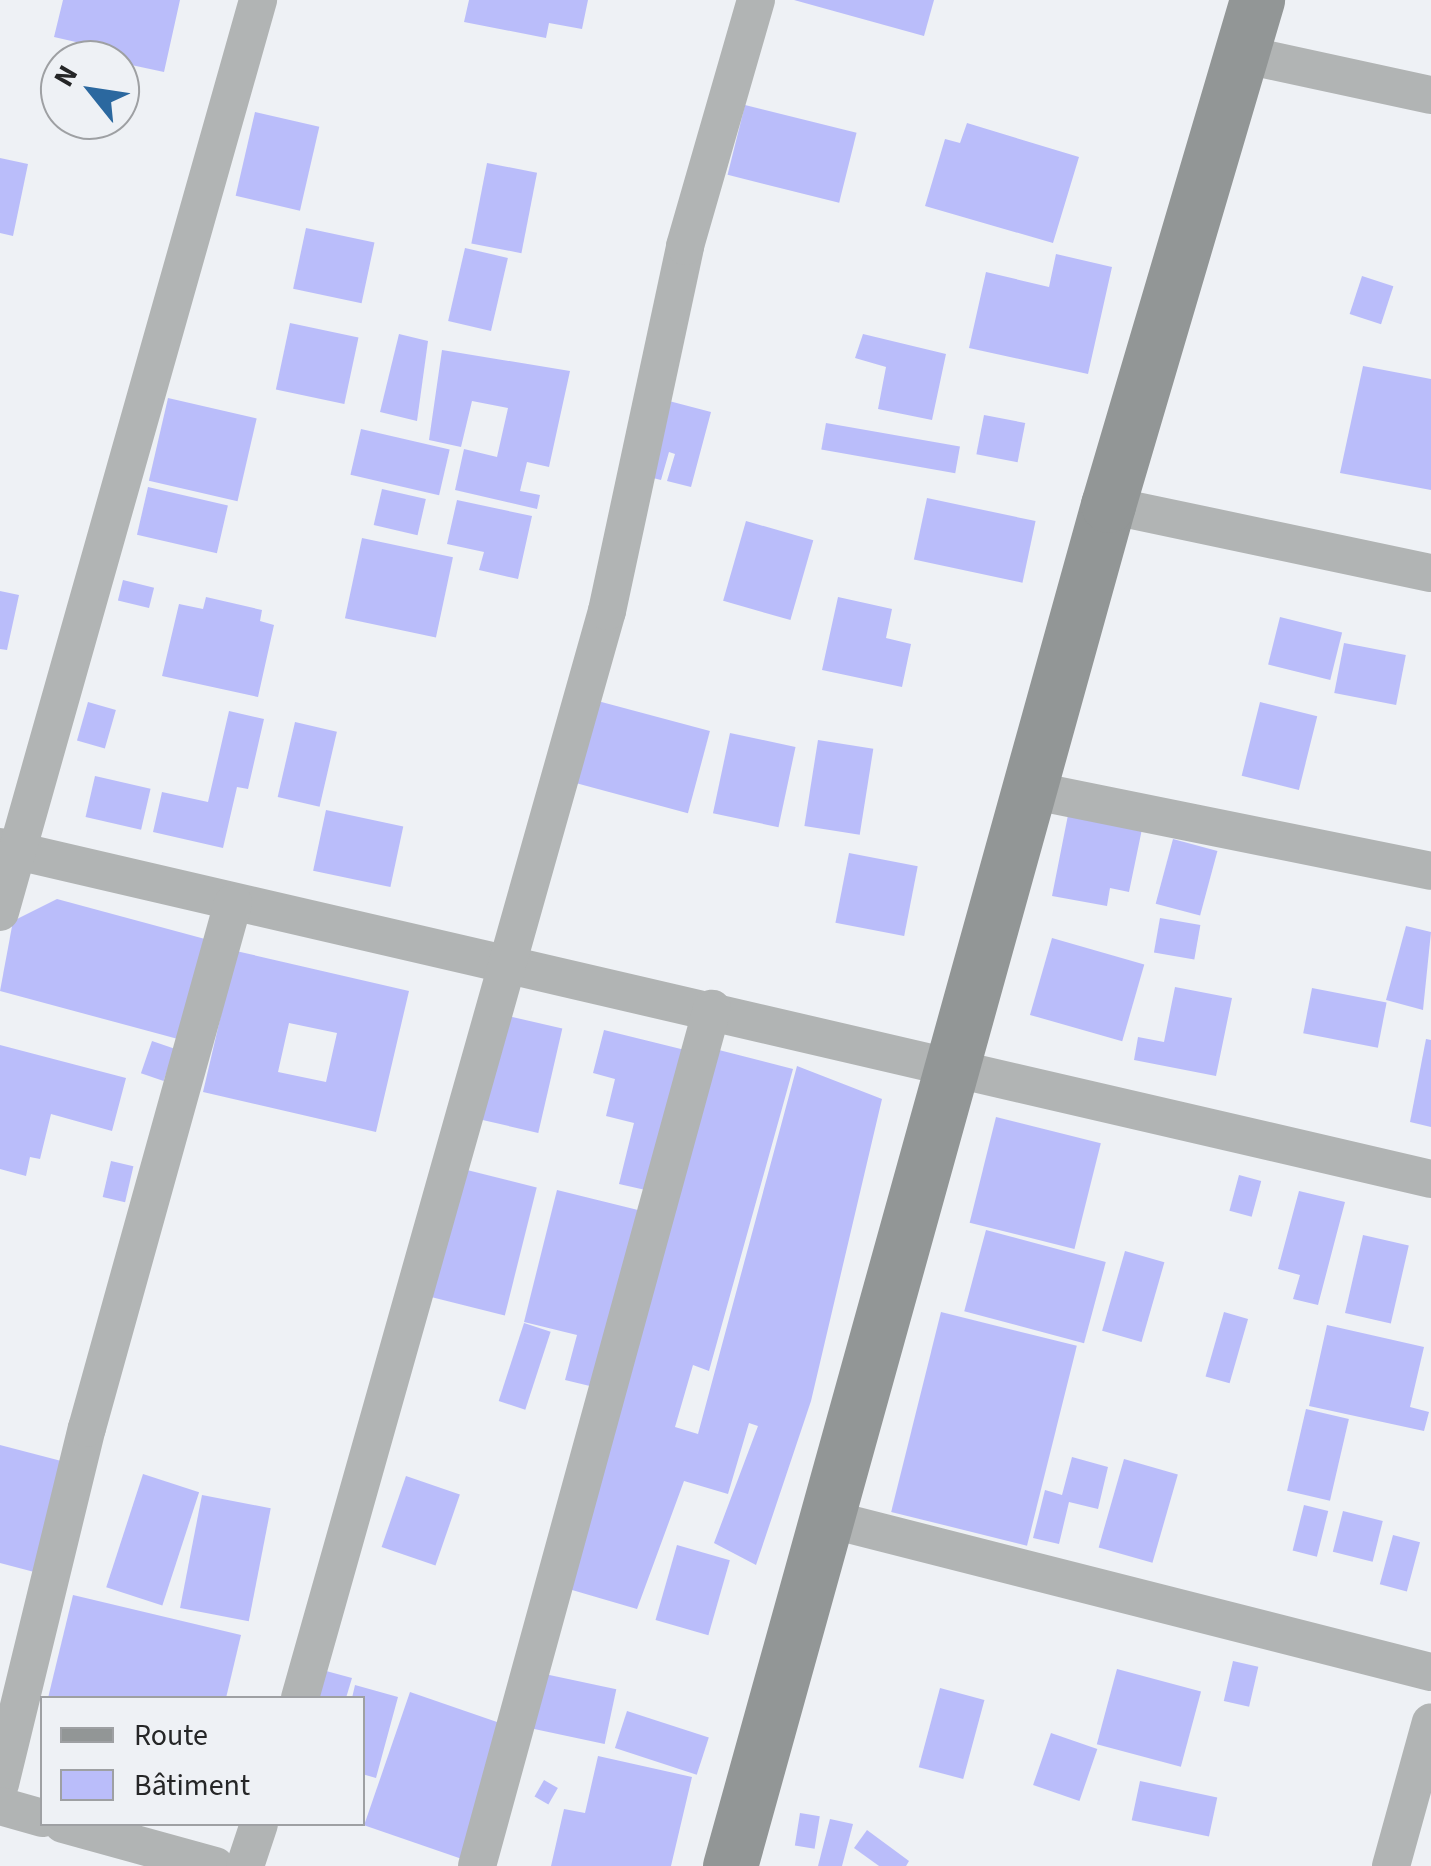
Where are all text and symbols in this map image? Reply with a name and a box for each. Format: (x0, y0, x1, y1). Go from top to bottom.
north arrow (40, 40, 140, 140)
text: N (44, 58, 88, 94)
legend (40, 1696, 365, 1826)
text: Route (134, 1714, 208, 1757)
text: Bâtiment (134, 1764, 250, 1807)

